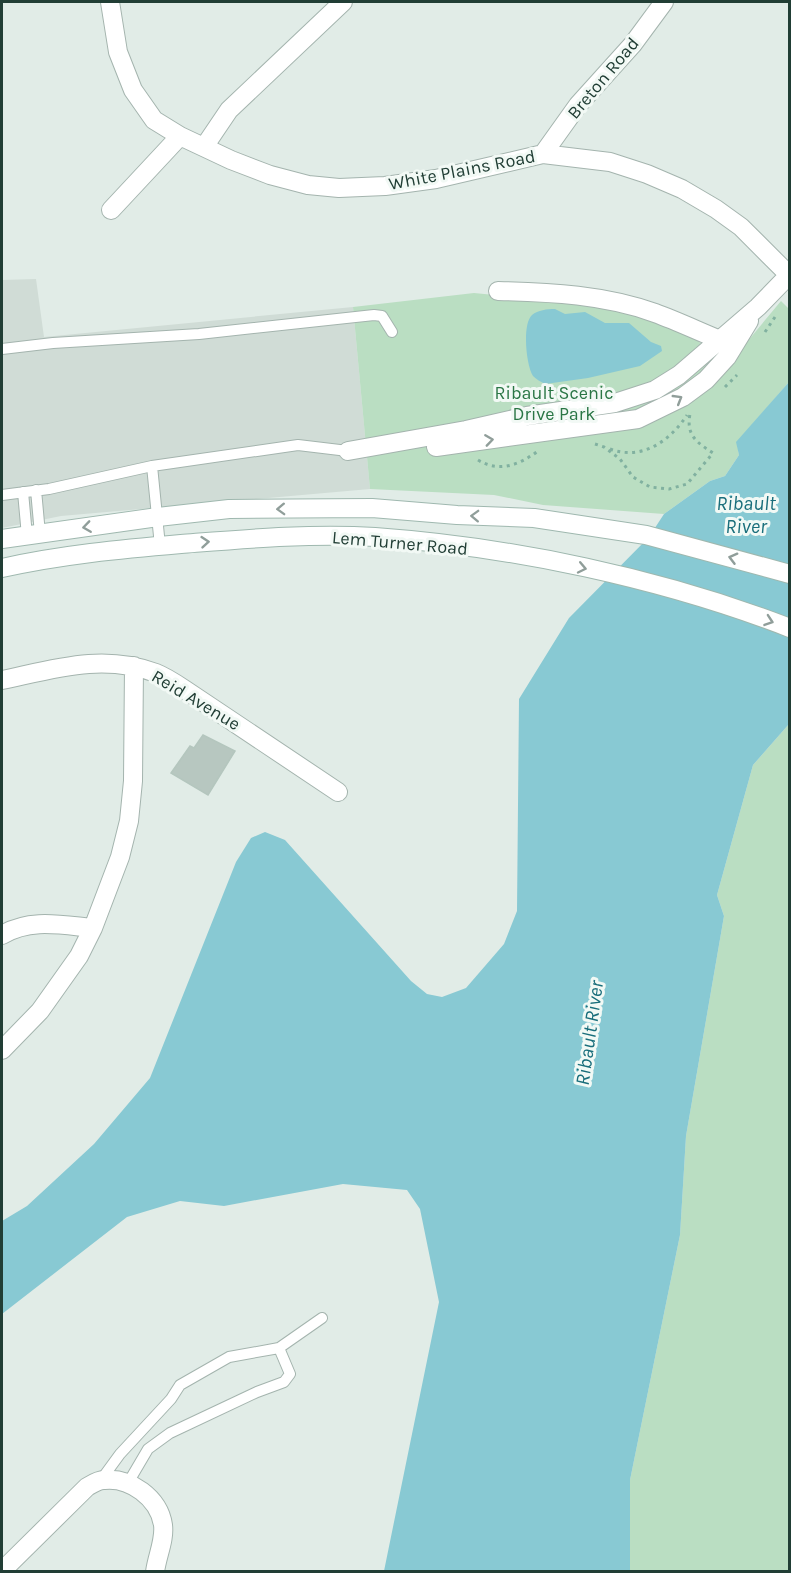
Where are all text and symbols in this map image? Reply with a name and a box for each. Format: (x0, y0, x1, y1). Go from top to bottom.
street label: Breton Road (562, 33, 644, 123)
street label: White Plains Road (387, 145, 537, 195)
park label: Ribault Scenic Drive Park (495, 382, 613, 425)
one-way arrow (672, 395, 682, 407)
one-way arrow (485, 435, 494, 447)
water label: Ribault River (716, 492, 776, 538)
one-way arrow (276, 502, 285, 515)
one-way arrow (471, 509, 480, 522)
one-way arrow (82, 520, 91, 532)
street label: Lem Turner Road (331, 526, 469, 560)
one-way arrow (201, 536, 210, 549)
one-way arrow (729, 552, 739, 565)
one-way arrow (577, 561, 587, 574)
one-way arrow (763, 614, 774, 626)
street label: Reid Avenue (148, 665, 244, 735)
water label: Ribault River (571, 978, 608, 1087)

